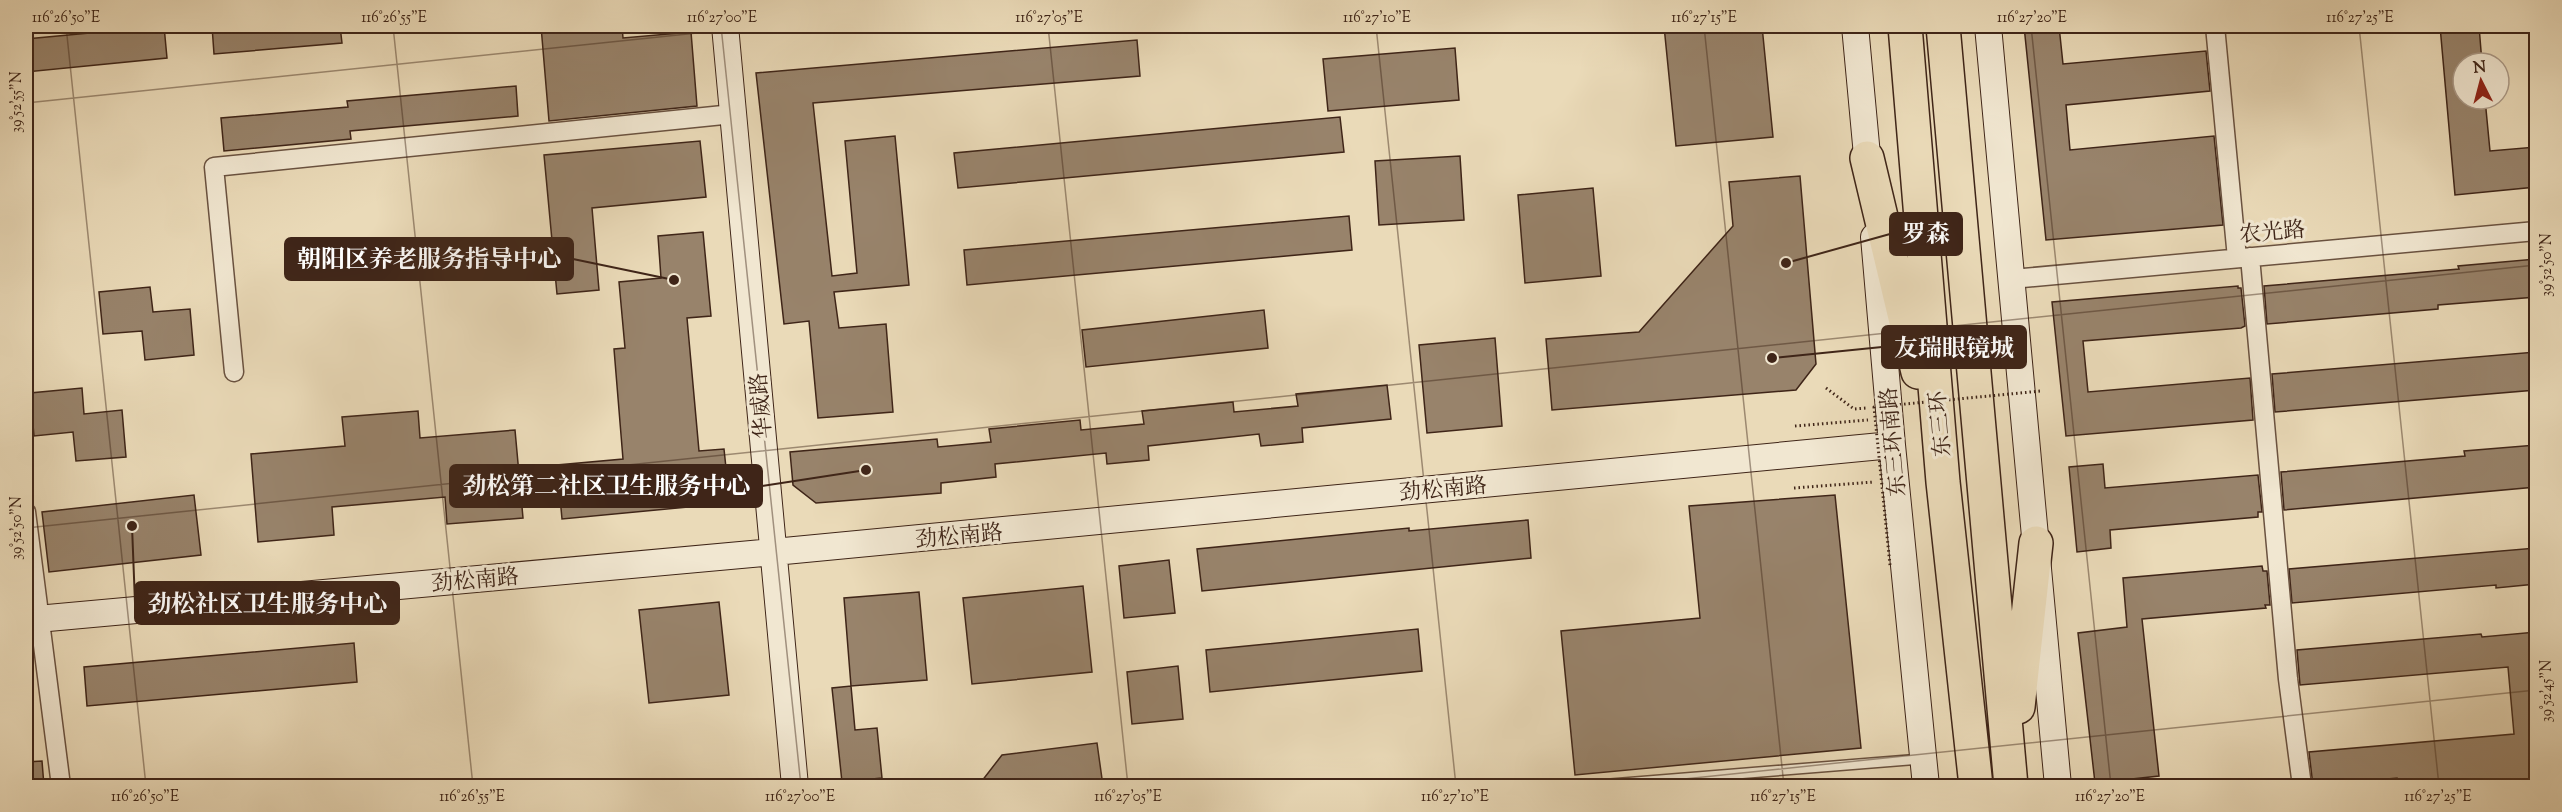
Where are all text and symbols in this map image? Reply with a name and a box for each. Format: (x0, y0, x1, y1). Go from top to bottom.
text: 116°26'50"E (32, 8, 100, 29)
text: 116°26'55"E (361, 8, 427, 29)
text: 116°27'00"E (687, 8, 757, 29)
text: 116°27'05"E (1015, 8, 1083, 29)
text: 116°27'10"E (1343, 8, 1411, 29)
text: 116°27'15"E (1671, 8, 1737, 29)
text: 116°27'20"E (1997, 8, 2067, 29)
text: 116°27'25"E (2326, 8, 2394, 29)
north arrow (2451, 51, 2511, 111)
text: N (2472, 56, 2487, 81)
text: 39°52'55"N (7, 71, 28, 133)
callout: 罗森 (1890, 213, 1962, 255)
street label: 农光路 (2238, 215, 2307, 253)
text: 罗森 (1902, 219, 1950, 253)
text: 39°52'50"N (2537, 233, 2558, 297)
callout: 朝阳区养老服务指导中心 (285, 238, 573, 280)
text: 朝阳区养老服务指导中心 (297, 244, 561, 278)
callout: 友瑞眼镜城 (1882, 326, 2026, 368)
text: 友瑞眼镜城 (1894, 333, 2014, 367)
street label: 华威路 (744, 371, 782, 440)
street label: 东三环南路 (1874, 386, 1916, 498)
street label: 东三环 (1923, 389, 1961, 458)
callout: 劲松第二社区卫生服务中心 (450, 465, 762, 507)
text: 劲松第二社区卫生服务中心 (462, 471, 750, 505)
street label: 劲松南路 (1398, 471, 1488, 511)
text: 39°52'50"N (7, 496, 28, 560)
street label: 劲松南路 (914, 518, 1004, 558)
street label: 劲松南路 (430, 562, 520, 602)
callout: 劲松社区卫生服务中心 (135, 582, 399, 624)
text: 劲松社区卫生服务中心 (147, 589, 387, 623)
text: 39°52'45"N (2537, 660, 2558, 722)
text: 116°26'50"E (111, 787, 179, 808)
text: 116°26'55"E (439, 787, 505, 808)
text: 116°27'00"E (765, 787, 835, 808)
text: 116°27'05"E (1094, 787, 1162, 808)
text: 116°27'10"E (1421, 787, 1489, 808)
text: 116°27'15"E (1750, 787, 1816, 808)
text: 116°27'20"E (2075, 787, 2145, 808)
text: 116°27'25"E (2404, 787, 2472, 808)

